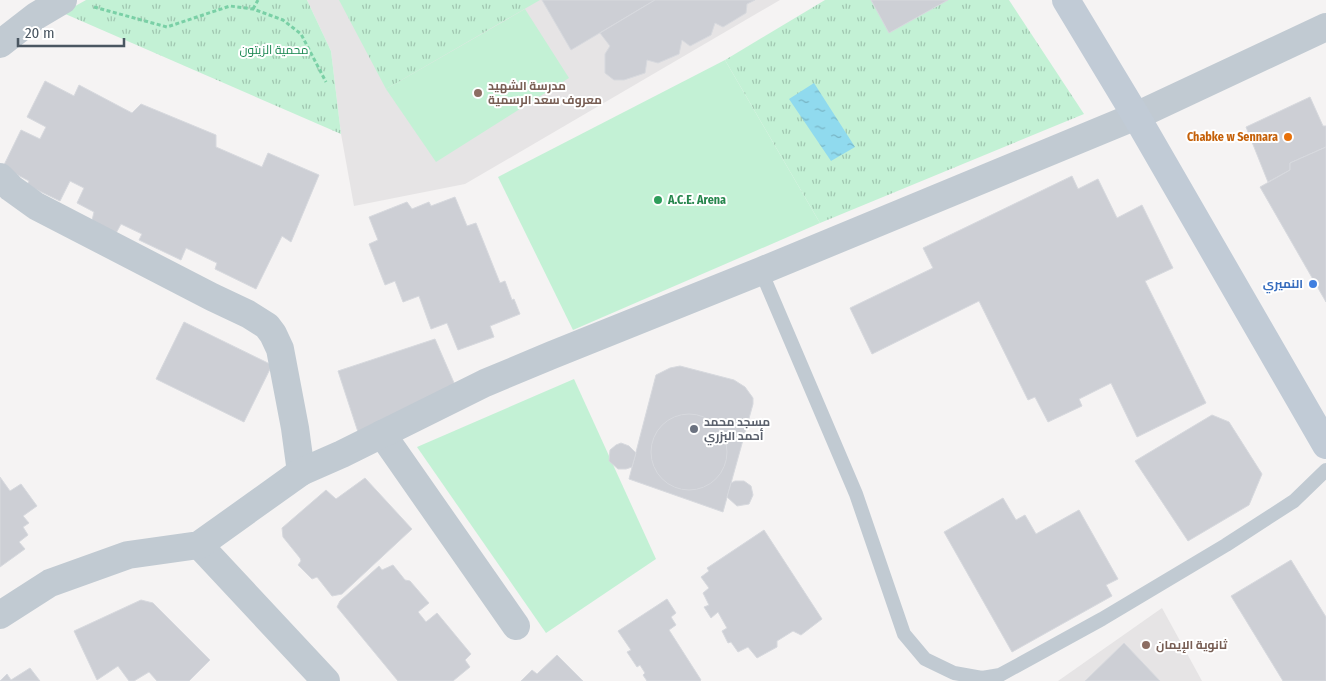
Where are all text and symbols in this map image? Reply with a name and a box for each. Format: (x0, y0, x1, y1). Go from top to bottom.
scale bar (18, 15, 124, 47)
text: 20 m (25, 24, 55, 42)
park label: محمية الزيتون (239, 43, 309, 57)
place label: مدرسة الشهيد معروف سعد الرسمية (488, 79, 602, 108)
marker: مدرسة الشهيد معروف سعد الرسمية (472, 87, 484, 99)
place label: Chabke w Sennara (1187, 130, 1278, 144)
marker: Chabke w Sennara (1282, 131, 1294, 143)
place label: A.C.E. Arena (667, 193, 726, 207)
marker: A.C.E. Arena (652, 194, 664, 206)
place label: النميري (1263, 277, 1303, 294)
marker: النميري (1307, 278, 1319, 290)
place label: مسجد محمد أحمد البزري (704, 415, 770, 446)
marker: مسجد محمد أحمد البزري (688, 423, 700, 435)
place label: ثانوية الإيمان (1156, 638, 1228, 653)
marker: ثانوية الإيمان (1140, 639, 1152, 651)

